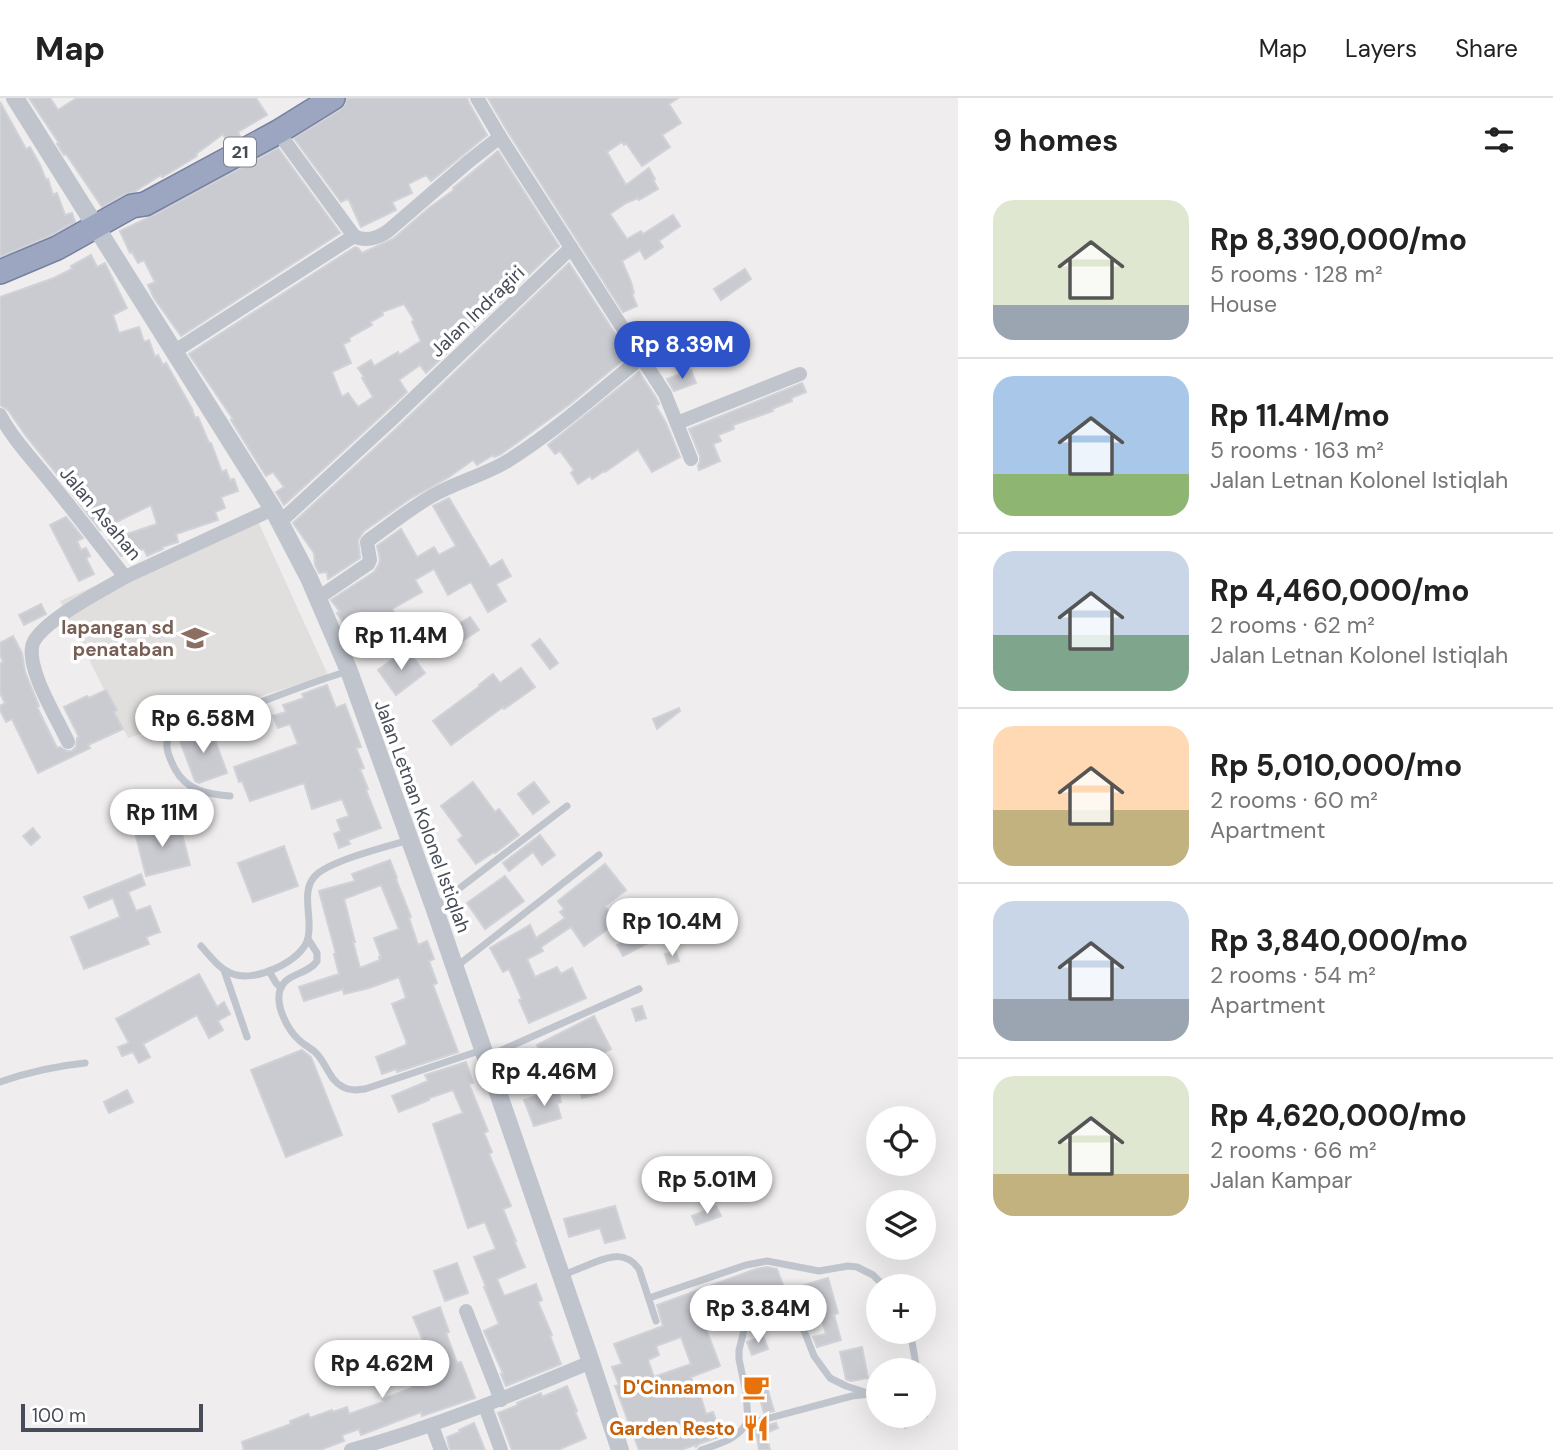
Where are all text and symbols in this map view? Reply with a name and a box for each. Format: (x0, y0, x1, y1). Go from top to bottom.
text: Map (35, 27, 105, 70)
text: Map (1259, 33, 1307, 64)
text: Layers (1345, 33, 1417, 64)
text: Share (1455, 33, 1518, 64)
text: 9 homes (993, 121, 1118, 160)
icon: filters (1480, 121, 1518, 159)
road number: 21 (224, 138, 256, 166)
text: Rp 8,390,000/mo (1210, 220, 1467, 259)
icon: home (1049, 228, 1133, 312)
text: 5 rooms · 128 m² (1210, 259, 1383, 289)
street label: Jalan Indragiri (425, 260, 530, 363)
text: House (1210, 289, 1277, 319)
pin: Rp 8.39M (610, 322, 754, 381)
text: Rp 8.39M (630, 329, 734, 359)
text: Rp 11.4M/mo (1210, 396, 1390, 435)
icon: home (1049, 404, 1133, 488)
text: 5 rooms · 163 m² (1210, 435, 1384, 465)
street label: Jalan Asahan (54, 461, 147, 565)
text: Jalan Letnan Kolonel Istiqlah (1210, 465, 1508, 495)
text: Rp 4,460,000/mo (1210, 571, 1470, 610)
icon: home (1049, 579, 1133, 663)
text: 2 rooms · 62 m² (1210, 610, 1375, 640)
pin: Rp 11.4M (329, 612, 473, 672)
place label: lapangan sd penataban (61, 615, 174, 662)
text: Rp 11.4M (355, 620, 447, 650)
school or university icon: lapangan sd penataban (180, 623, 210, 653)
text: Jalan Letnan Kolonel Istiqlah (1210, 640, 1508, 670)
pin: Rp 6.58M (131, 696, 275, 755)
street label: Jalan Letnan Kolonel Istiqlah (369, 696, 476, 936)
text: Rp 6.58M (151, 703, 255, 733)
text: Rp 5,010,000/mo (1210, 746, 1462, 785)
icon: home (1049, 754, 1133, 838)
text: 2 rooms · 60 m² (1210, 785, 1378, 815)
pin: Rp 11M (105, 790, 219, 849)
text: Rp 11M (126, 797, 198, 827)
text: Apartment (1210, 815, 1325, 845)
pin: Rp 10.4M (600, 898, 744, 958)
text: Rp 10.4M (622, 906, 722, 936)
text: Rp 3,840,000/mo (1210, 921, 1468, 960)
icon: home (1049, 929, 1133, 1013)
text: 2 rooms · 54 m² (1210, 960, 1376, 990)
text: Apartment (1210, 990, 1325, 1020)
pin: Rp 4.46M (472, 1048, 616, 1108)
text: Rp 4.46M (491, 1056, 597, 1086)
text: Rp 4,620,000/mo (1210, 1096, 1467, 1135)
icon: home (1049, 1104, 1133, 1188)
map controls (866, 1106, 936, 1428)
button: locate (866, 1106, 936, 1176)
text: 2 rooms · 66 m² (1210, 1135, 1377, 1165)
pin: Rp 5.01M (635, 1156, 779, 1216)
text: Rp 5.01M (657, 1164, 757, 1194)
text: Jalan Kampar (1210, 1165, 1352, 1195)
button: layers (866, 1190, 936, 1260)
button: + (866, 1274, 936, 1344)
pin: Rp 3.84M (686, 1286, 830, 1345)
text: Rp 3.84M (706, 1293, 810, 1323)
pin: Rp 4.62M (310, 1340, 454, 1400)
text: Rp 4.62M (330, 1348, 434, 1378)
button: − (866, 1358, 936, 1428)
cafe icon: D'Cinnamon (741, 1372, 771, 1402)
place label: D'Cinnamon (623, 1375, 735, 1400)
scale bar (21, 1401, 203, 1433)
text: 100 m (32, 1403, 86, 1428)
restaurant icon: Garden Resto (741, 1413, 771, 1443)
place label: Garden Resto (609, 1416, 735, 1441)

